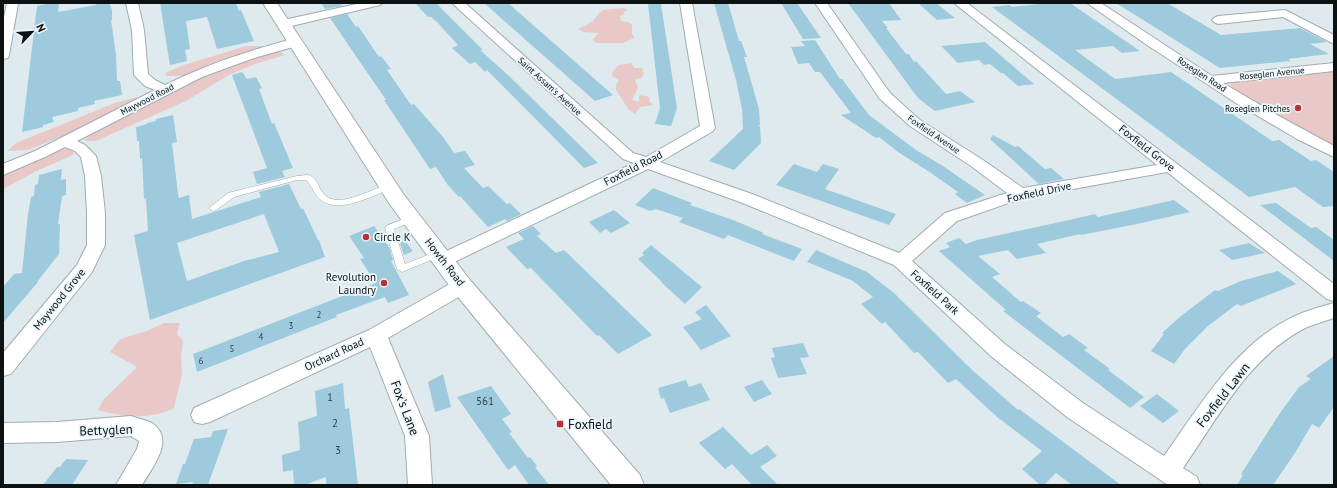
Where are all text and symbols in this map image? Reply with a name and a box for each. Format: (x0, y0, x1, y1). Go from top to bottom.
north arrow (12, 12, 52, 52)
text: N (33, 22, 49, 34)
street label: Roseglen Road (1175, 54, 1229, 94)
street label: Saint Assam's Avenue (516, 55, 584, 118)
street label: Roseglen Avenue (1239, 64, 1305, 82)
street label: Maywood Road (119, 81, 176, 117)
place label: Roseglen Pitches (1225, 103, 1290, 114)
marker: Roseglen Pitches (1293, 103, 1303, 113)
street label: Foxfield Avenue (906, 112, 963, 156)
street label: Foxfield Grove (1116, 122, 1178, 175)
street label: Foxfield Road (601, 147, 665, 189)
street label: Foxfield Drive (1006, 178, 1073, 206)
place label: Circle K (374, 230, 411, 244)
marker: Circle K (361, 232, 371, 242)
street label: Howth Road (422, 235, 468, 289)
street label: Maywood Grove (30, 265, 88, 333)
street label: Foxfield Park (908, 266, 963, 318)
place label: Revolution Laundry (326, 270, 377, 297)
marker: Revolution Laundry (379, 278, 389, 288)
house number: 2 (317, 309, 322, 320)
house number: 3 (289, 320, 294, 331)
house number: 4 (259, 331, 264, 342)
street label: Orchard Road (302, 334, 366, 374)
house number: 5 (230, 343, 235, 354)
house number: 6 (199, 355, 204, 366)
street label: Foxfield Lawn (1192, 359, 1254, 431)
street label: Fox's Lane (387, 378, 423, 438)
house number: 1 (327, 390, 333, 404)
house number: 561 (476, 394, 494, 408)
house number: 2 (332, 416, 338, 430)
place label: Foxfield (568, 416, 613, 433)
marker: Foxfield (555, 419, 565, 429)
street label: Bettyglen (79, 421, 133, 439)
house number: 3 (335, 443, 341, 457)

